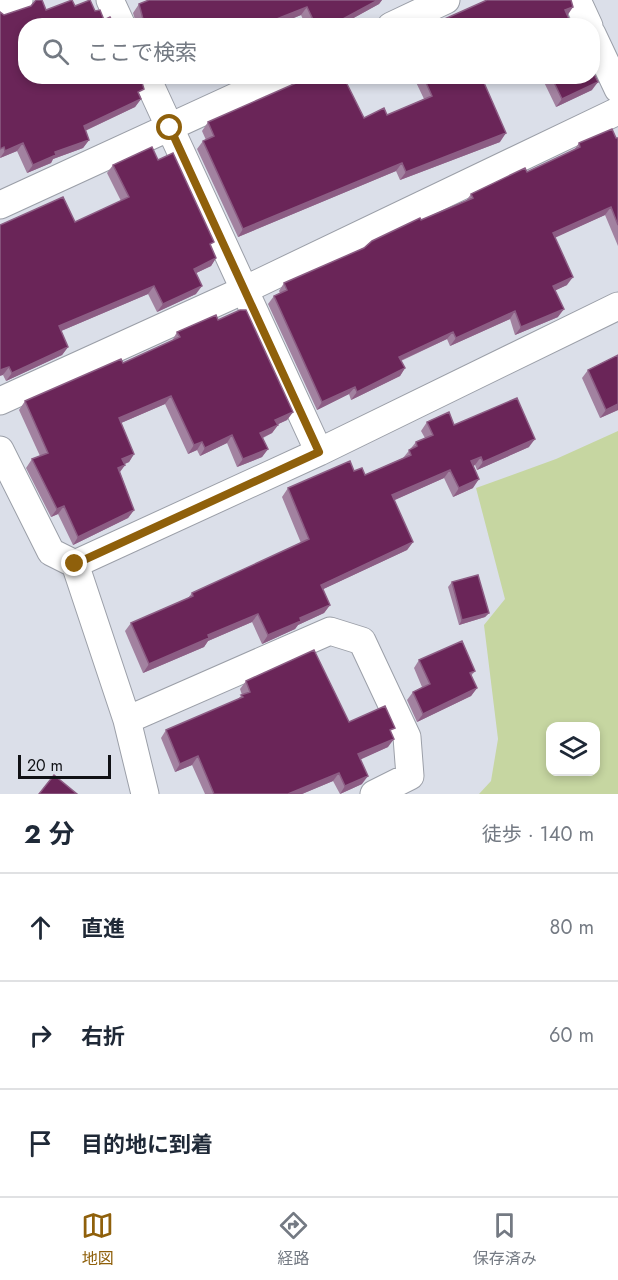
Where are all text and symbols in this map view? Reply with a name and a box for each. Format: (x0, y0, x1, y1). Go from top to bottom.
search box (18, 18, 600, 84)
icon: search (39, 35, 72, 68)
text: ここで検索 (87, 36, 197, 68)
route start (156, 114, 182, 140)
route end (61, 550, 87, 576)
map controls (546, 722, 600, 776)
button: layers (546, 722, 600, 776)
scale bar (18, 752, 111, 780)
text: 20 m (27, 754, 63, 777)
text: 2 分 (24, 815, 75, 853)
text: 徒歩 · 140 m (482, 820, 594, 849)
icon: ahead (24, 911, 57, 944)
text: 直進 (81, 912, 125, 944)
text: 80 m (549, 913, 594, 942)
icon: right (24, 1019, 57, 1052)
text: 右折 (81, 1020, 125, 1052)
text: 60 m (549, 1021, 594, 1050)
icon: arrive (24, 1127, 57, 1160)
text: 目的地に到着 (81, 1128, 213, 1160)
tab: 地図 (81, 1209, 114, 1270)
tab: 経路 (277, 1209, 310, 1270)
tab: 保存済み (473, 1209, 537, 1270)

